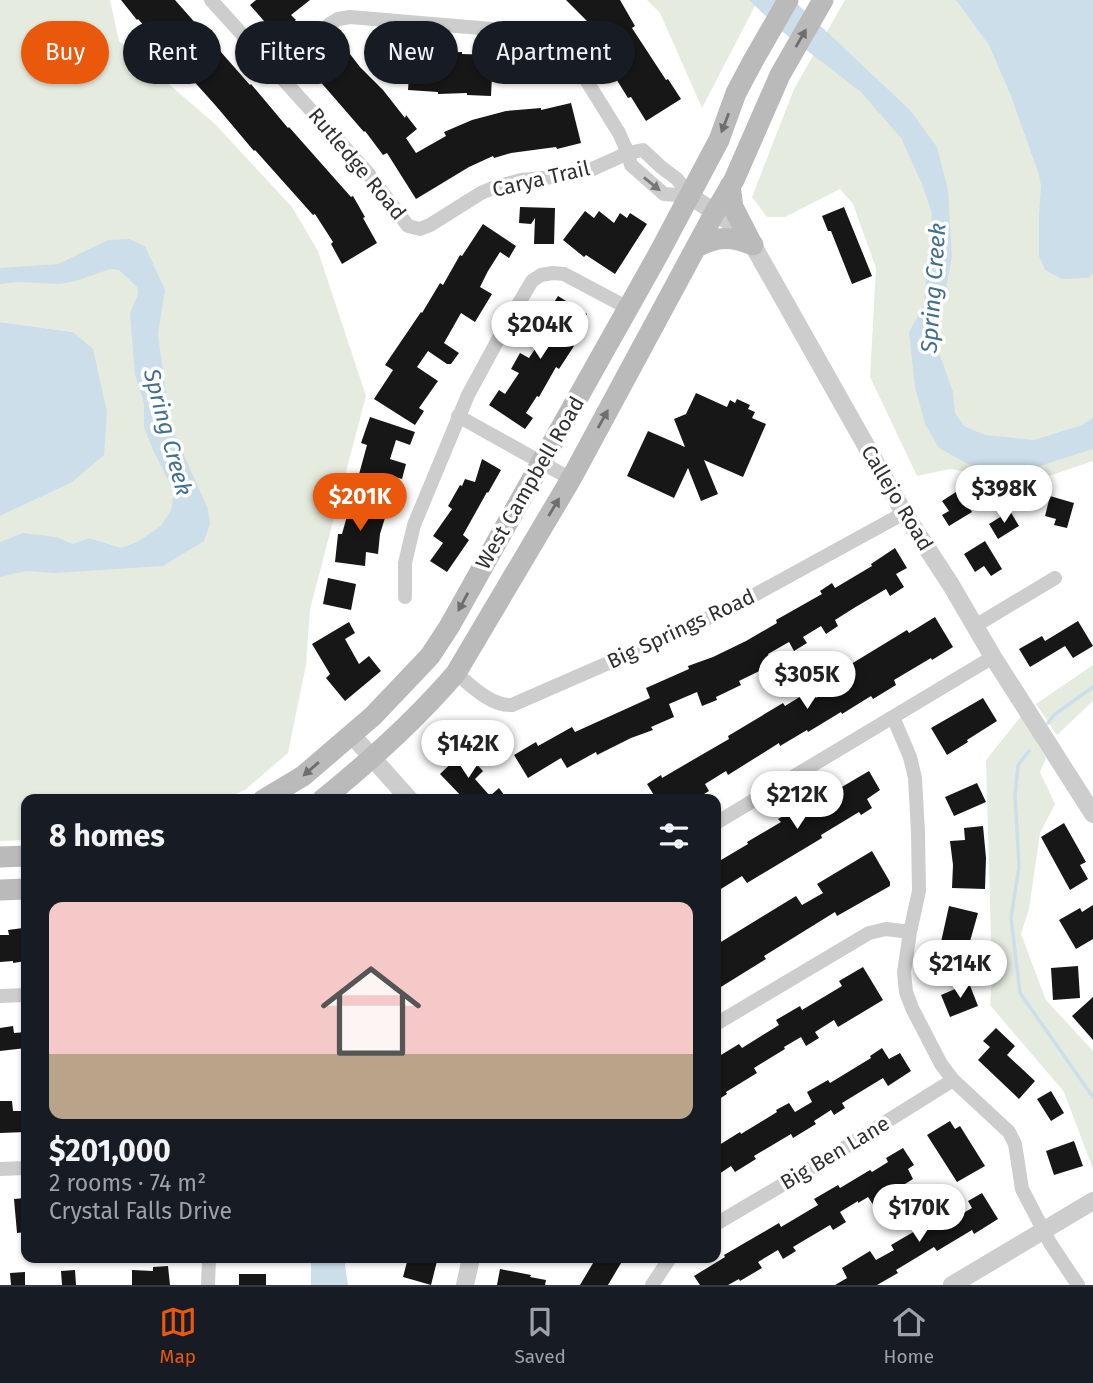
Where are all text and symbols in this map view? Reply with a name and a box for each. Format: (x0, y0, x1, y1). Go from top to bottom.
chip: Buy (21, 21, 109, 84)
chip: Rent (123, 21, 221, 84)
chip: Filters (235, 21, 350, 84)
chip: New (364, 21, 458, 84)
chip: Apartment (472, 21, 635, 84)
one-way arrow (795, 28, 807, 47)
street label: Rutledge Road (303, 103, 411, 225)
one-way arrow (719, 113, 730, 134)
street label: Carya Trail (490, 155, 592, 203)
one-way arrow (644, 176, 661, 191)
water label: Spring Creek (914, 222, 952, 355)
pin: $204K (491, 302, 589, 361)
text: $204K (507, 310, 573, 338)
water label: Spring Creek (137, 365, 198, 499)
street label: West Campbell Road (470, 392, 590, 574)
one-way arrow (597, 409, 609, 428)
street label: Callejo Road (855, 440, 939, 556)
pin: $398K (955, 466, 1053, 525)
pin: $201K (311, 474, 409, 533)
text: $398K (971, 474, 1037, 502)
text: $201K (329, 482, 391, 510)
one-way arrow (547, 498, 560, 517)
street label: Big Springs Road (603, 583, 759, 675)
one-way arrow (457, 592, 469, 612)
pin: $305K (758, 652, 856, 711)
text: $305K (775, 660, 839, 688)
pin: $142K (419, 720, 517, 780)
text: $142K (437, 729, 499, 757)
one-way arrow (303, 761, 320, 776)
pin: $212K (748, 772, 846, 831)
text: $212K (767, 780, 827, 808)
icon: filters (655, 817, 693, 855)
text: 8 homes (49, 818, 165, 854)
pin: $214K (911, 940, 1009, 1000)
icon: home (308, 948, 434, 1074)
text: $214K (929, 949, 991, 977)
street label: Big Ben Lane (776, 1110, 894, 1196)
text: $201,000 (49, 1133, 171, 1169)
text: 2 rooms · 74 m² (49, 1169, 206, 1197)
pin: $170K (870, 1184, 968, 1244)
text: $170K (889, 1193, 950, 1221)
text: Crystal Falls Drive (49, 1197, 232, 1225)
tab: Map (159, 1303, 197, 1368)
tab: Saved (514, 1303, 566, 1368)
tab: Home (884, 1303, 934, 1368)

